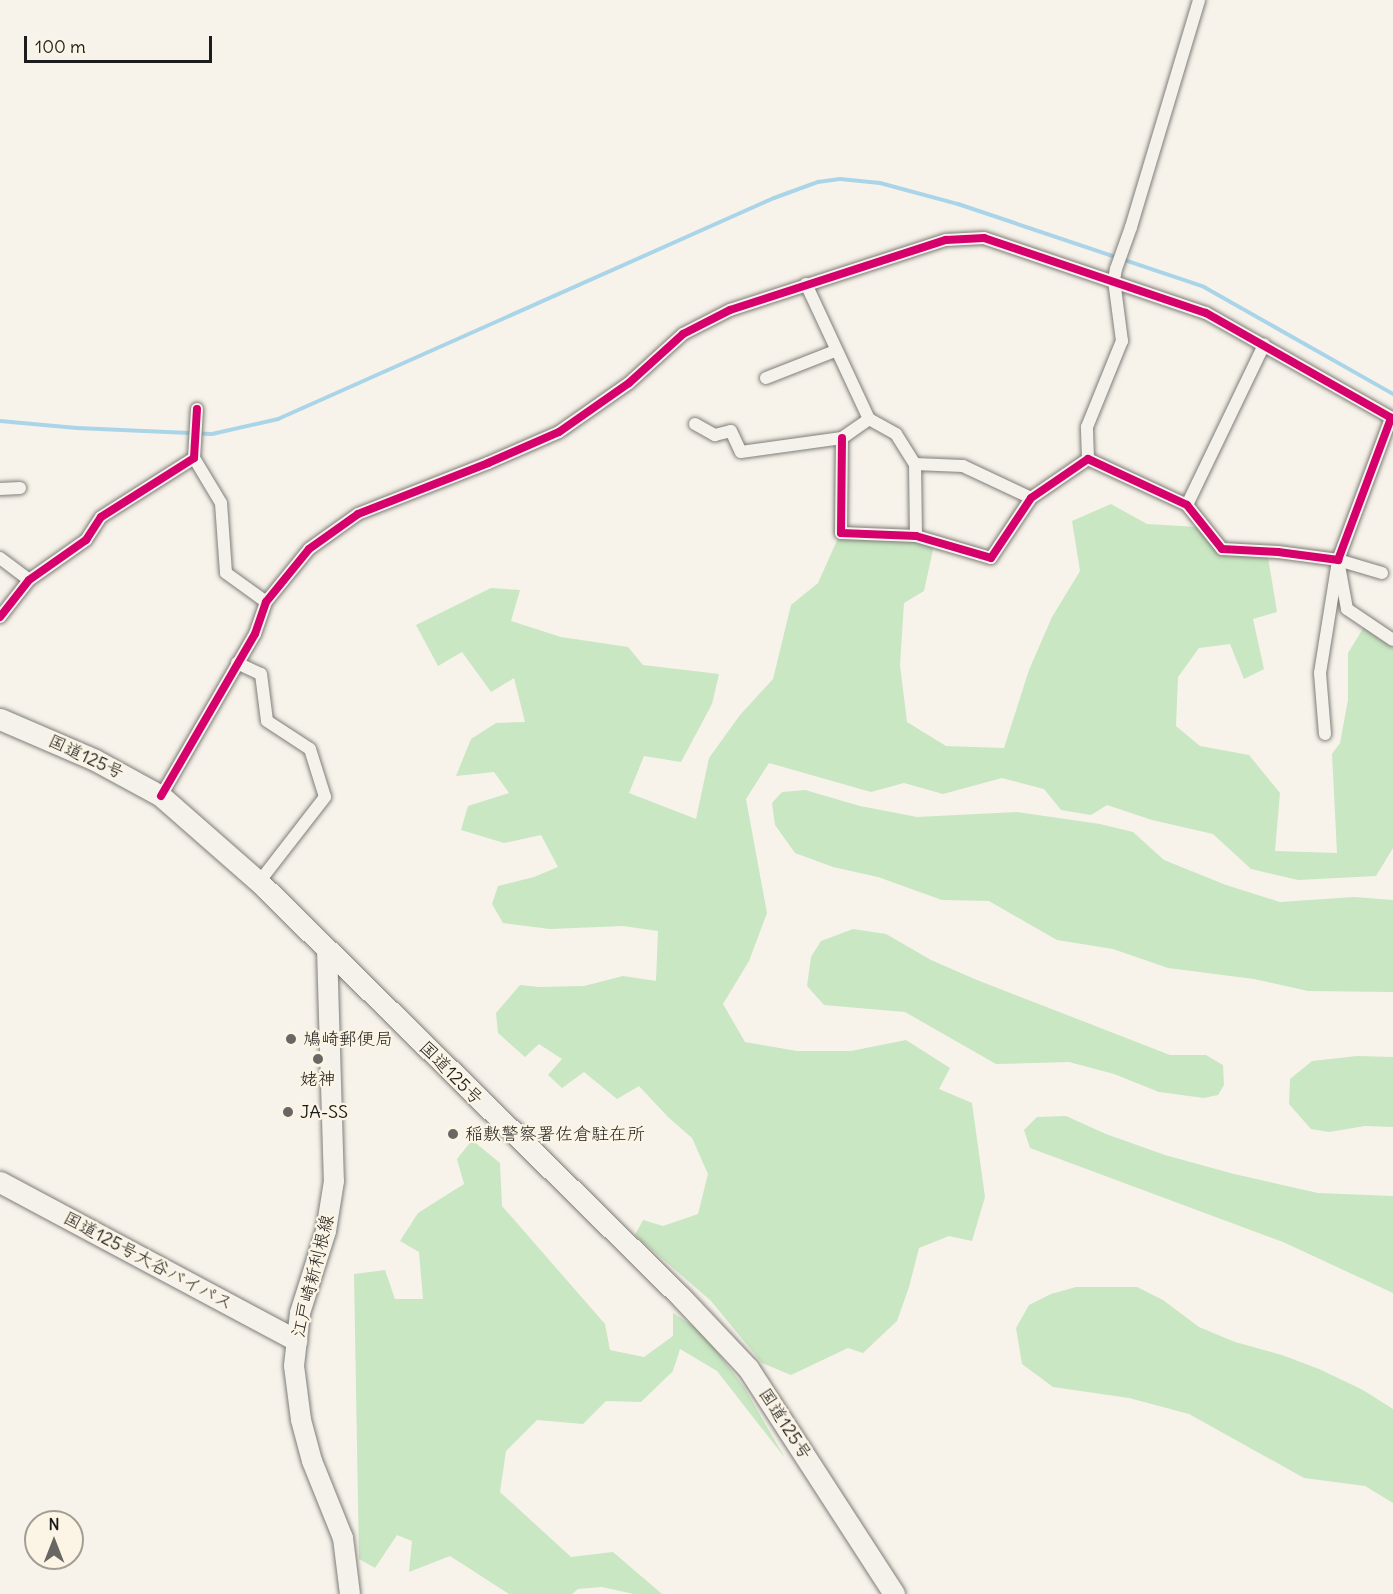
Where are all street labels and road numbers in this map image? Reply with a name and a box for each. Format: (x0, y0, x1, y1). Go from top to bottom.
street label: 国道125号 (45, 730, 127, 784)
street label: 国道125号 (415, 1037, 487, 1109)
street label: 国道125号大谷バイパス (59, 1207, 237, 1315)
street label: 江戸崎新利根線 (287, 1212, 339, 1340)
street label: 国道125号 (754, 1384, 816, 1464)

